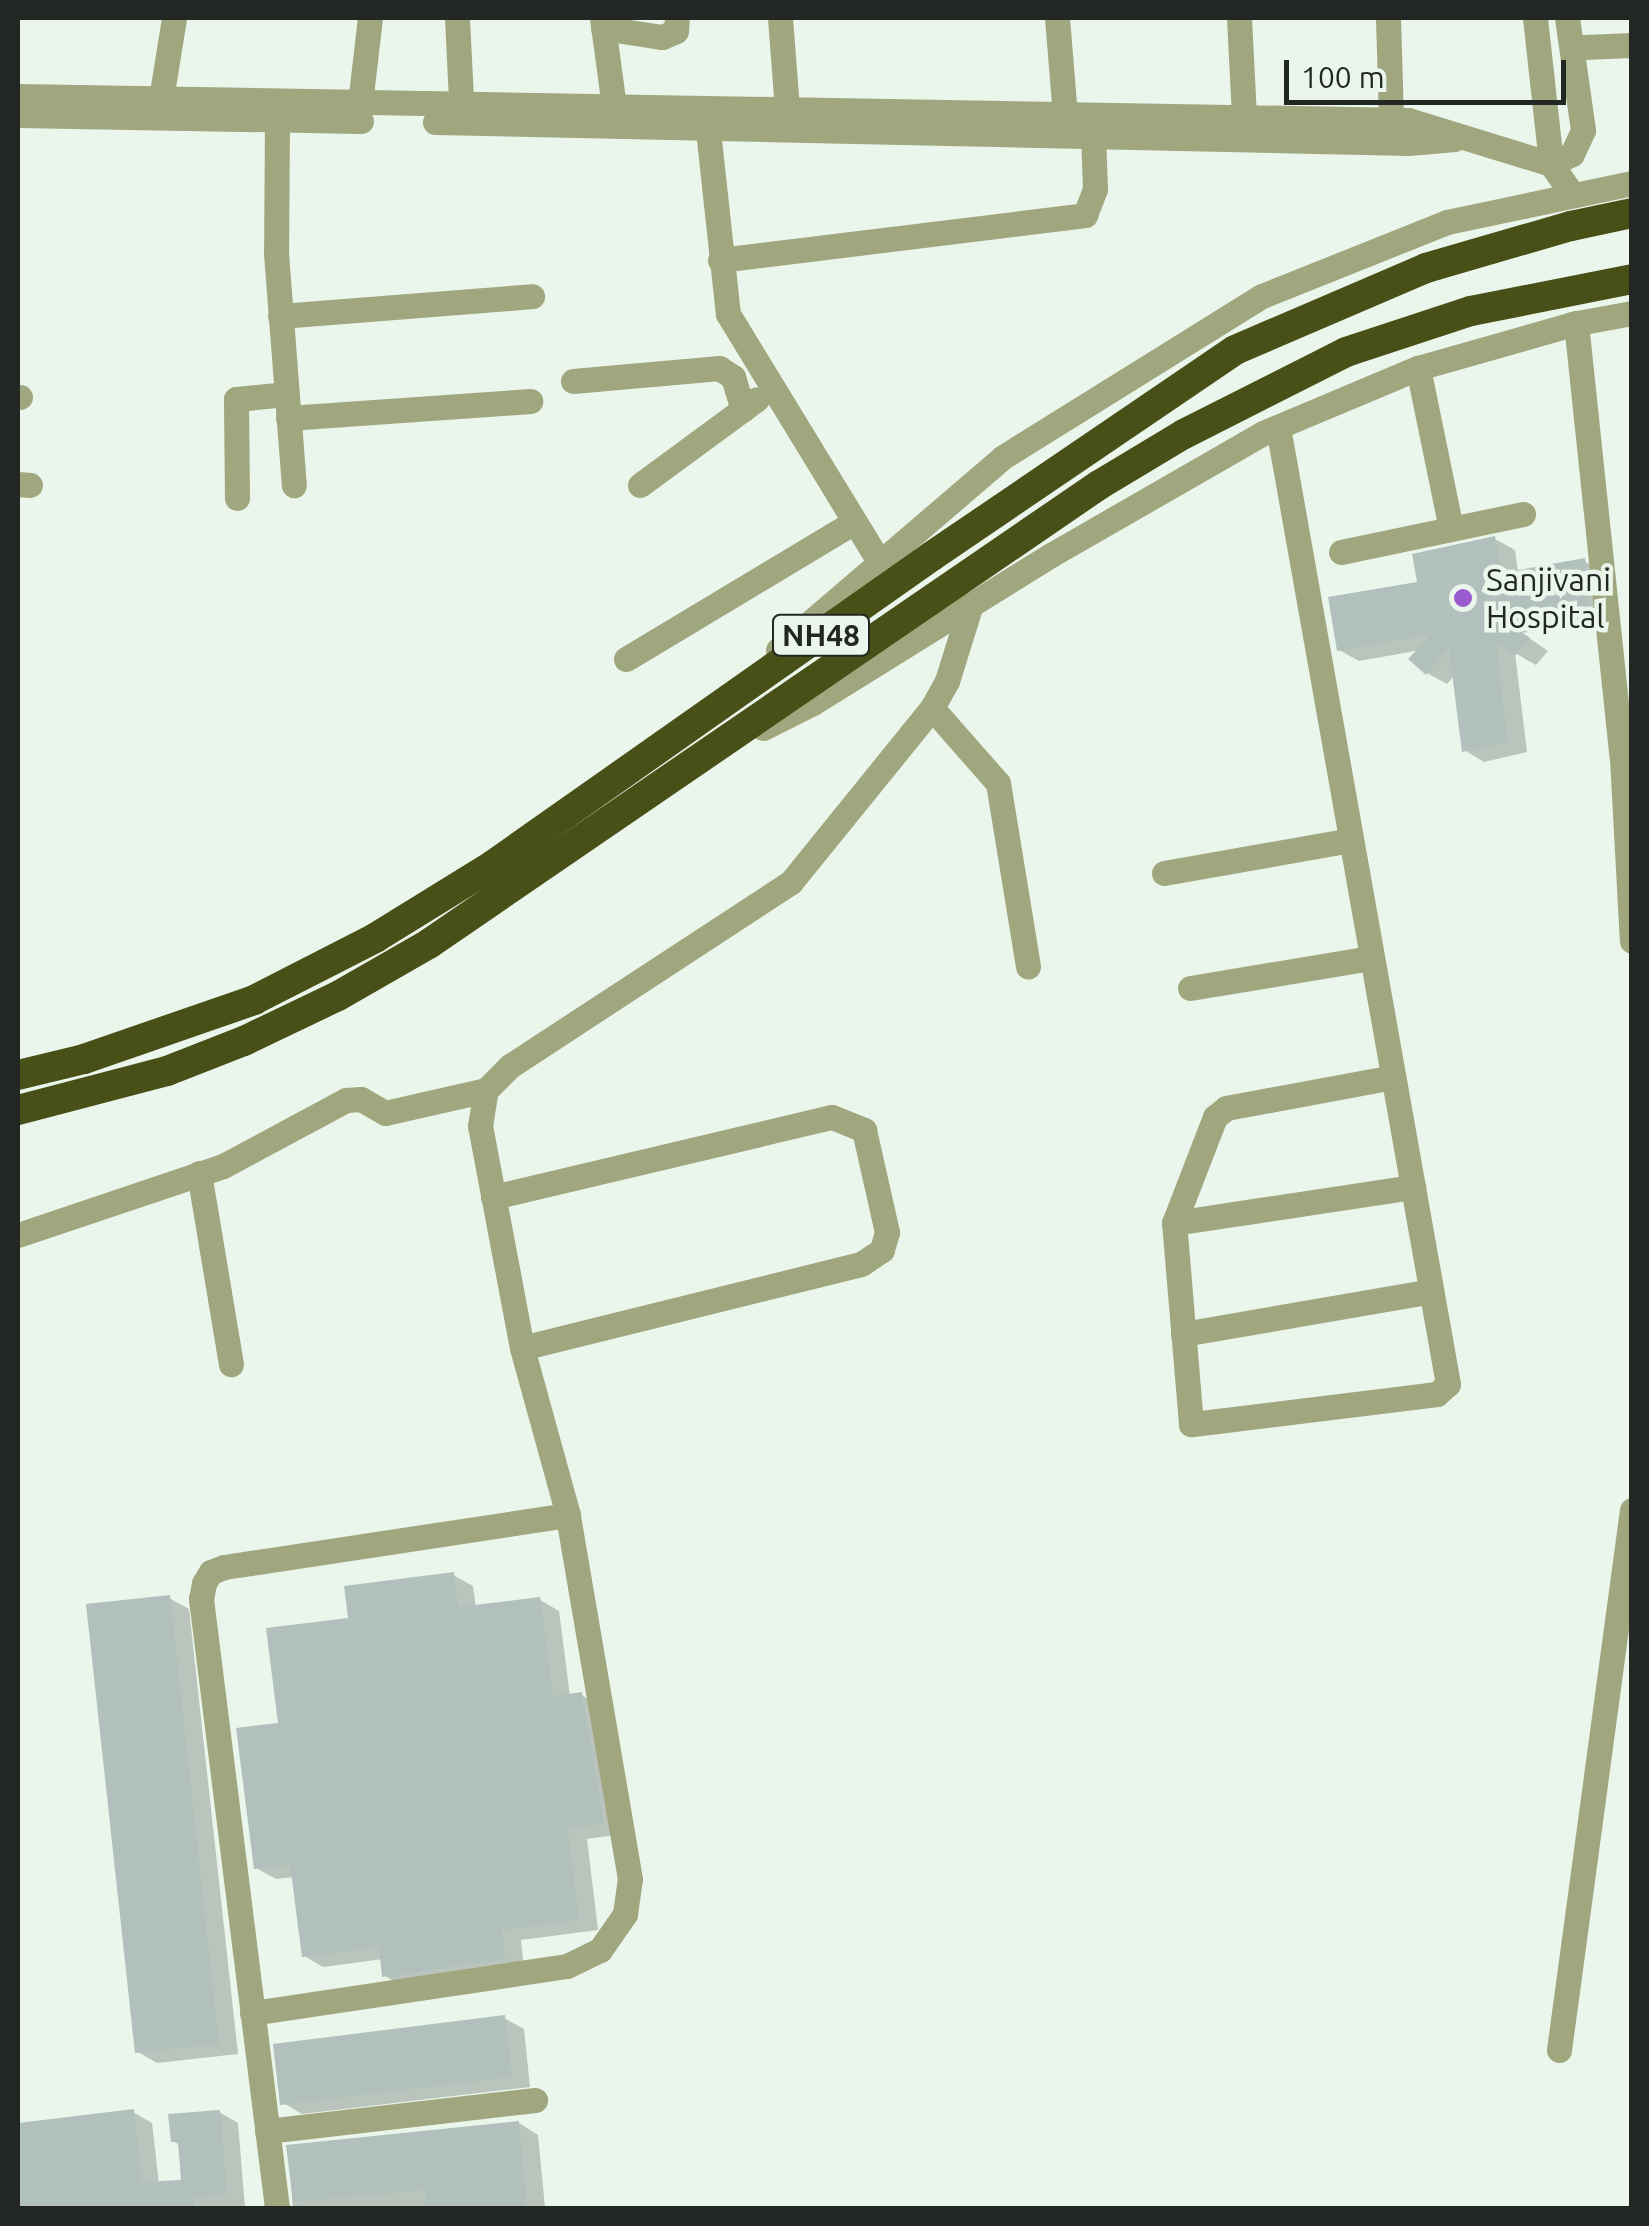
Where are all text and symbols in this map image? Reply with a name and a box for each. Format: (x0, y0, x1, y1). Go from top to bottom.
scale bar (1289, 40, 1572, 102)
text: 100 m (1301, 60, 1385, 94)
place label: Sanjivani Hospital (1486, 561, 1611, 636)
marker: Sanjivani Hospital (1450, 585, 1476, 611)
road number: NH48 (771, 610, 871, 660)

